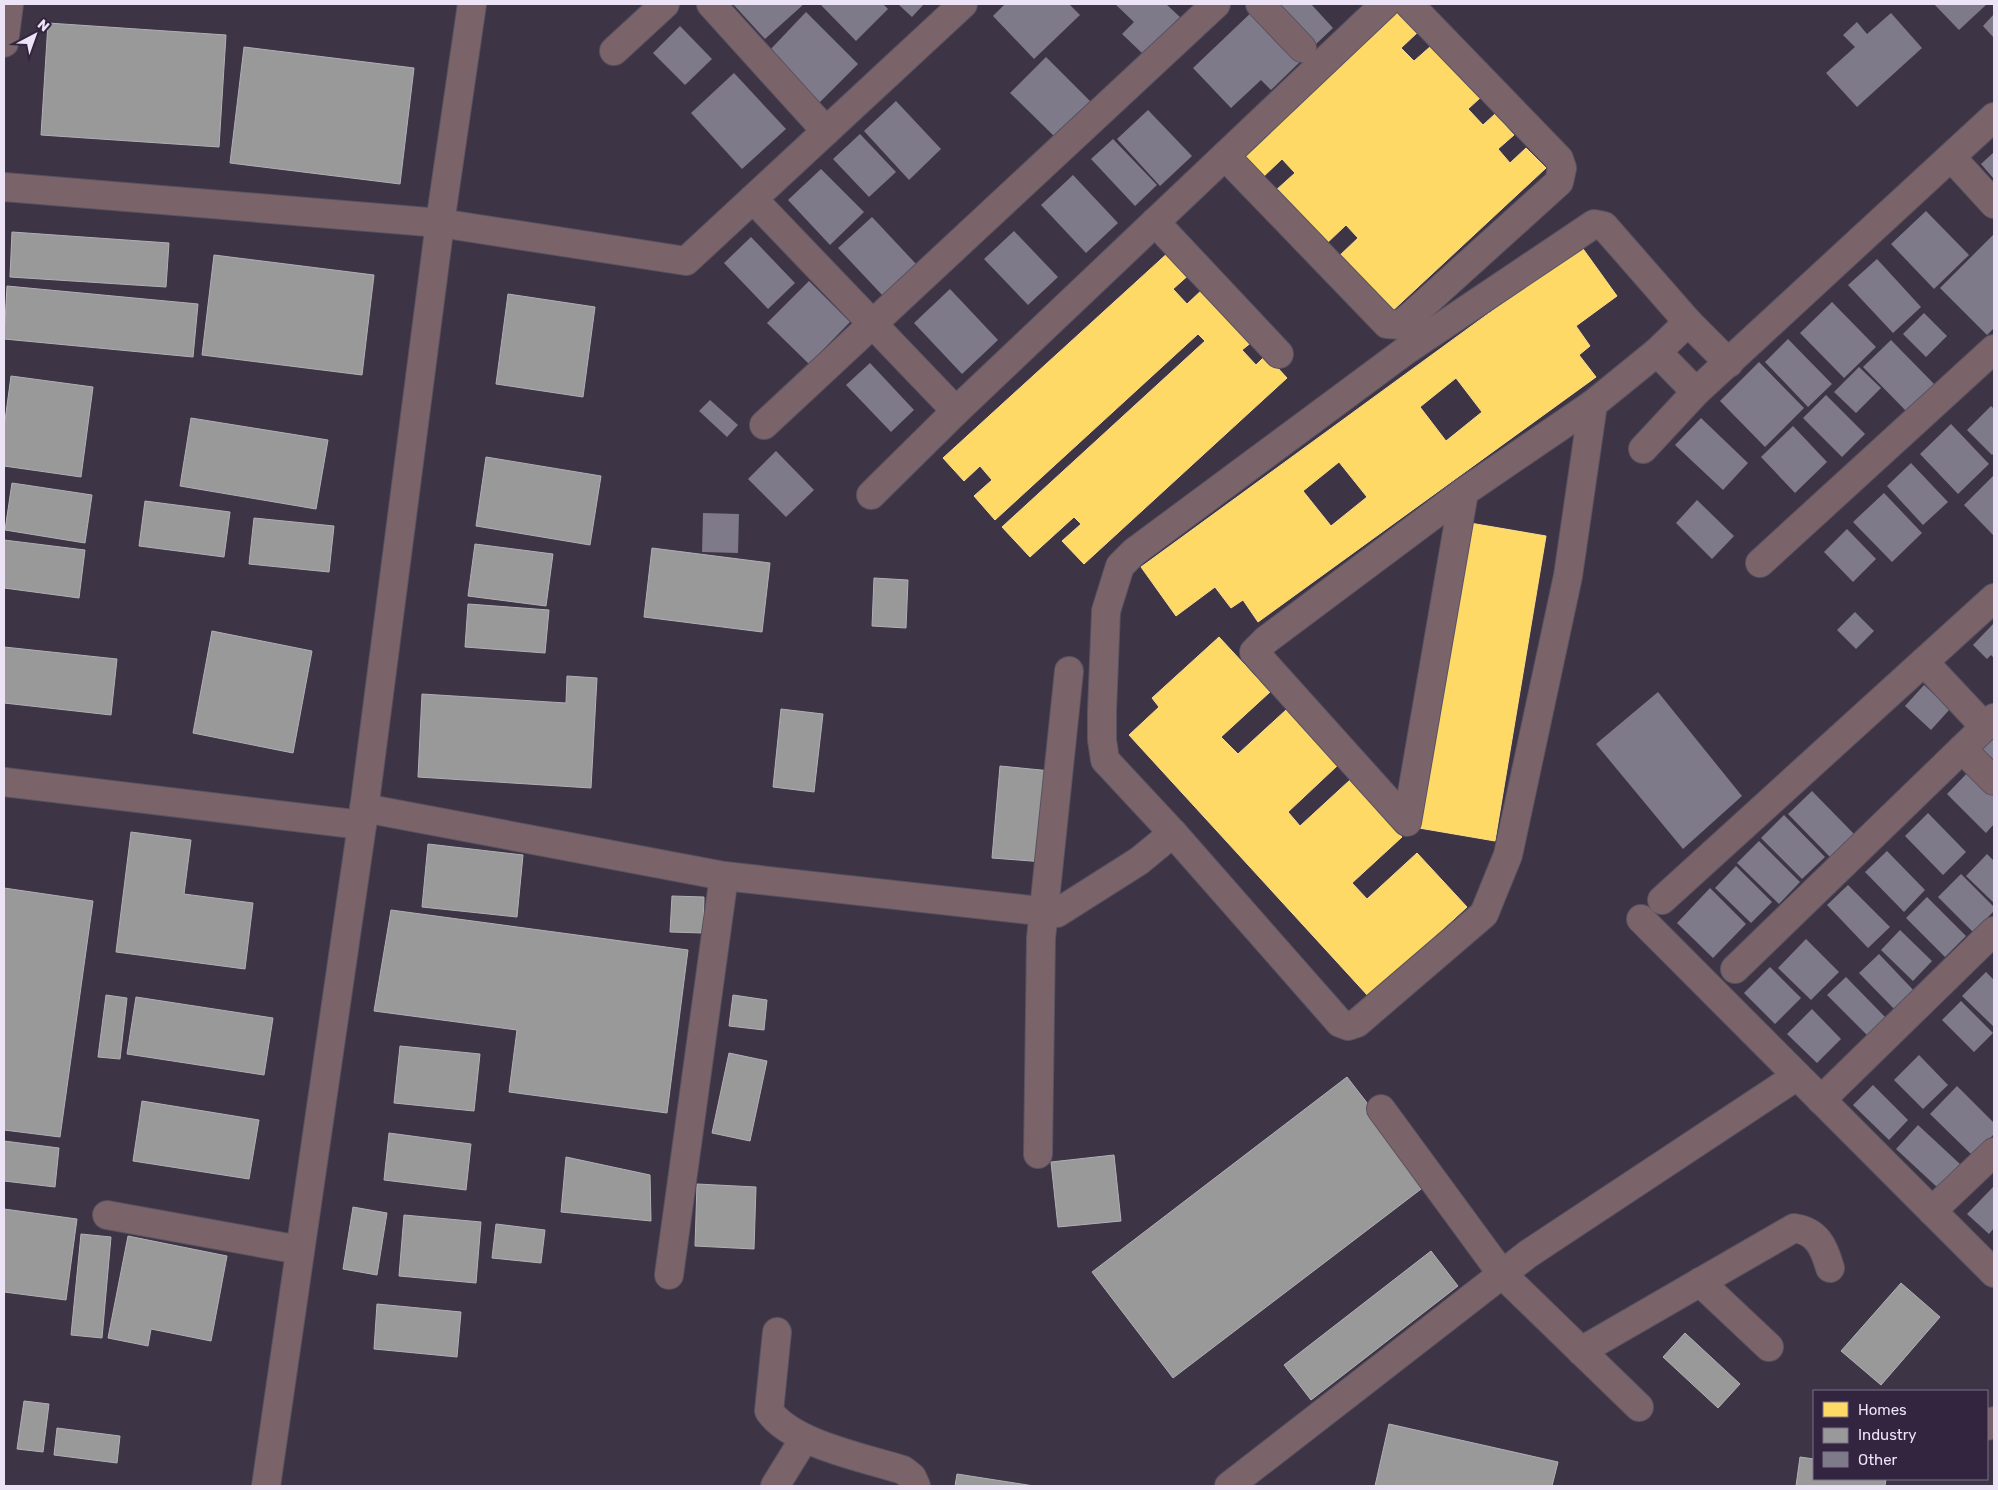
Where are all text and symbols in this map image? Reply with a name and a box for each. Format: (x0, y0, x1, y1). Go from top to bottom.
north arrow (10, 10, 60, 60)
text: N (34, 16, 53, 35)
legend (1813, 1390, 1988, 1480)
text: Homes (1858, 1401, 1907, 1419)
text: Industry (1858, 1426, 1917, 1444)
text: Other (1858, 1451, 1898, 1469)

